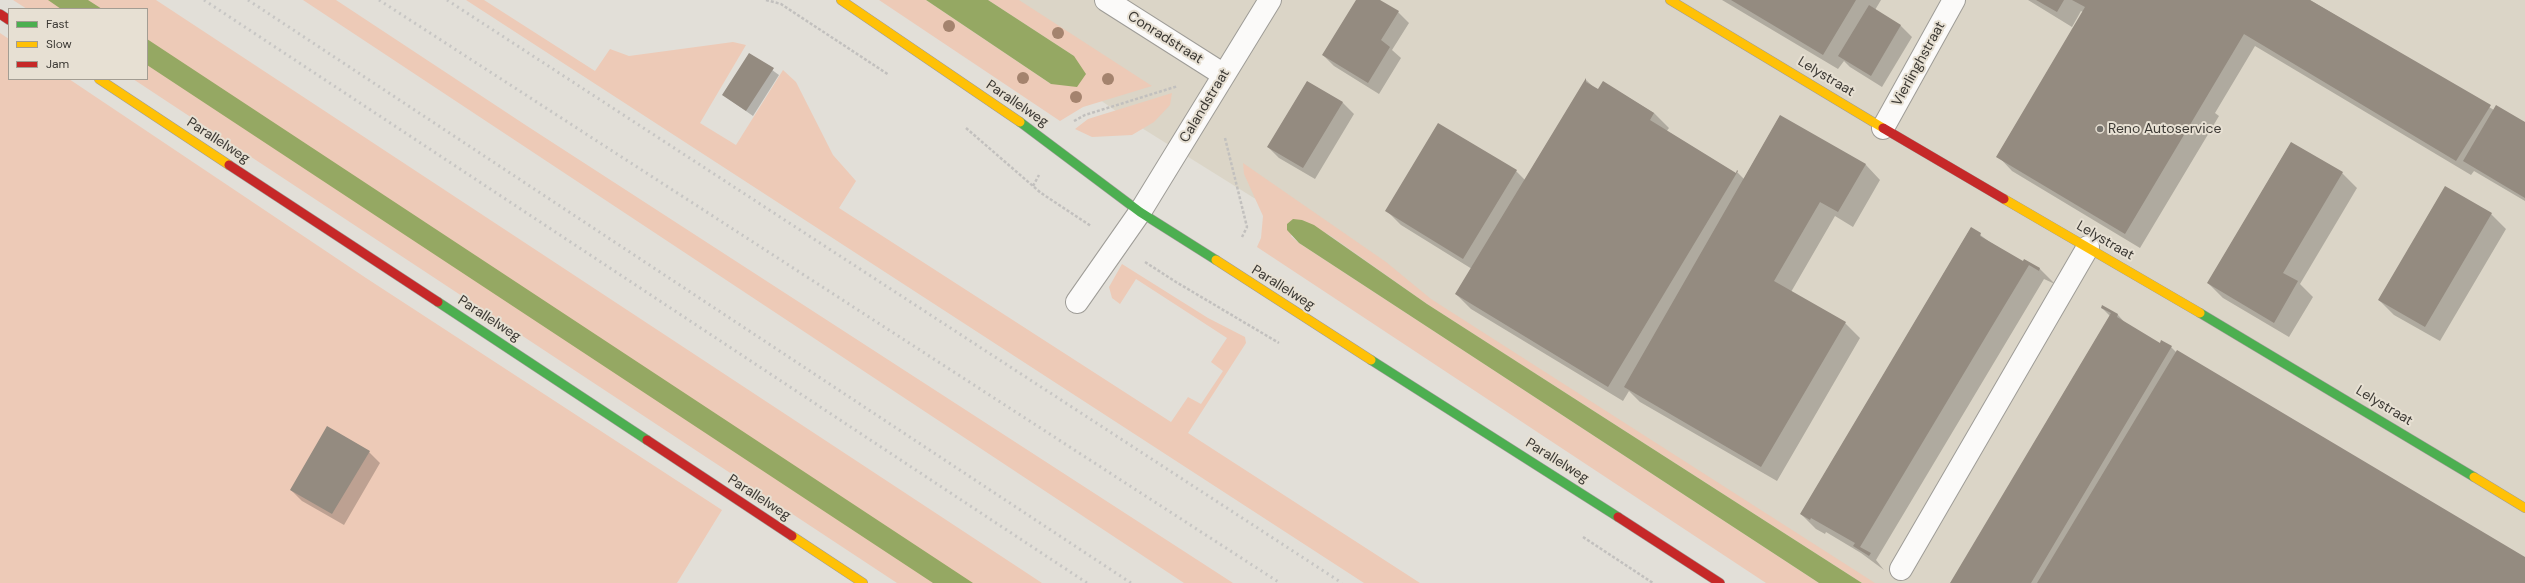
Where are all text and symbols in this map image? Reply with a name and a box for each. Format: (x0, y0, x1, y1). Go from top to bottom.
legend (8, 8, 148, 80)
street label: Conradstraat (1124, 8, 1206, 68)
text: Fast (46, 16, 69, 32)
street label: Vierlinghstraat (1889, 19, 1949, 109)
text: Slow (46, 36, 72, 52)
street label: Lelystraat (1794, 53, 1858, 101)
text: Jam (46, 56, 69, 72)
street label: Calandstraat (1176, 66, 1234, 146)
street label: Parallelweg (983, 77, 1051, 131)
street label: Parallelweg (183, 114, 253, 168)
place label: Reno Autoservice (2108, 121, 2222, 137)
marker: Reno Autoservice (2095, 124, 2105, 134)
street label: Lelystraat (2073, 218, 2137, 264)
street label: Parallelweg (1248, 262, 1318, 314)
street label: Parallelweg (454, 292, 524, 346)
street label: Lelystraat (2352, 382, 2416, 430)
street label: Parallelweg (1522, 435, 1592, 487)
street label: Parallelweg (724, 471, 794, 525)

